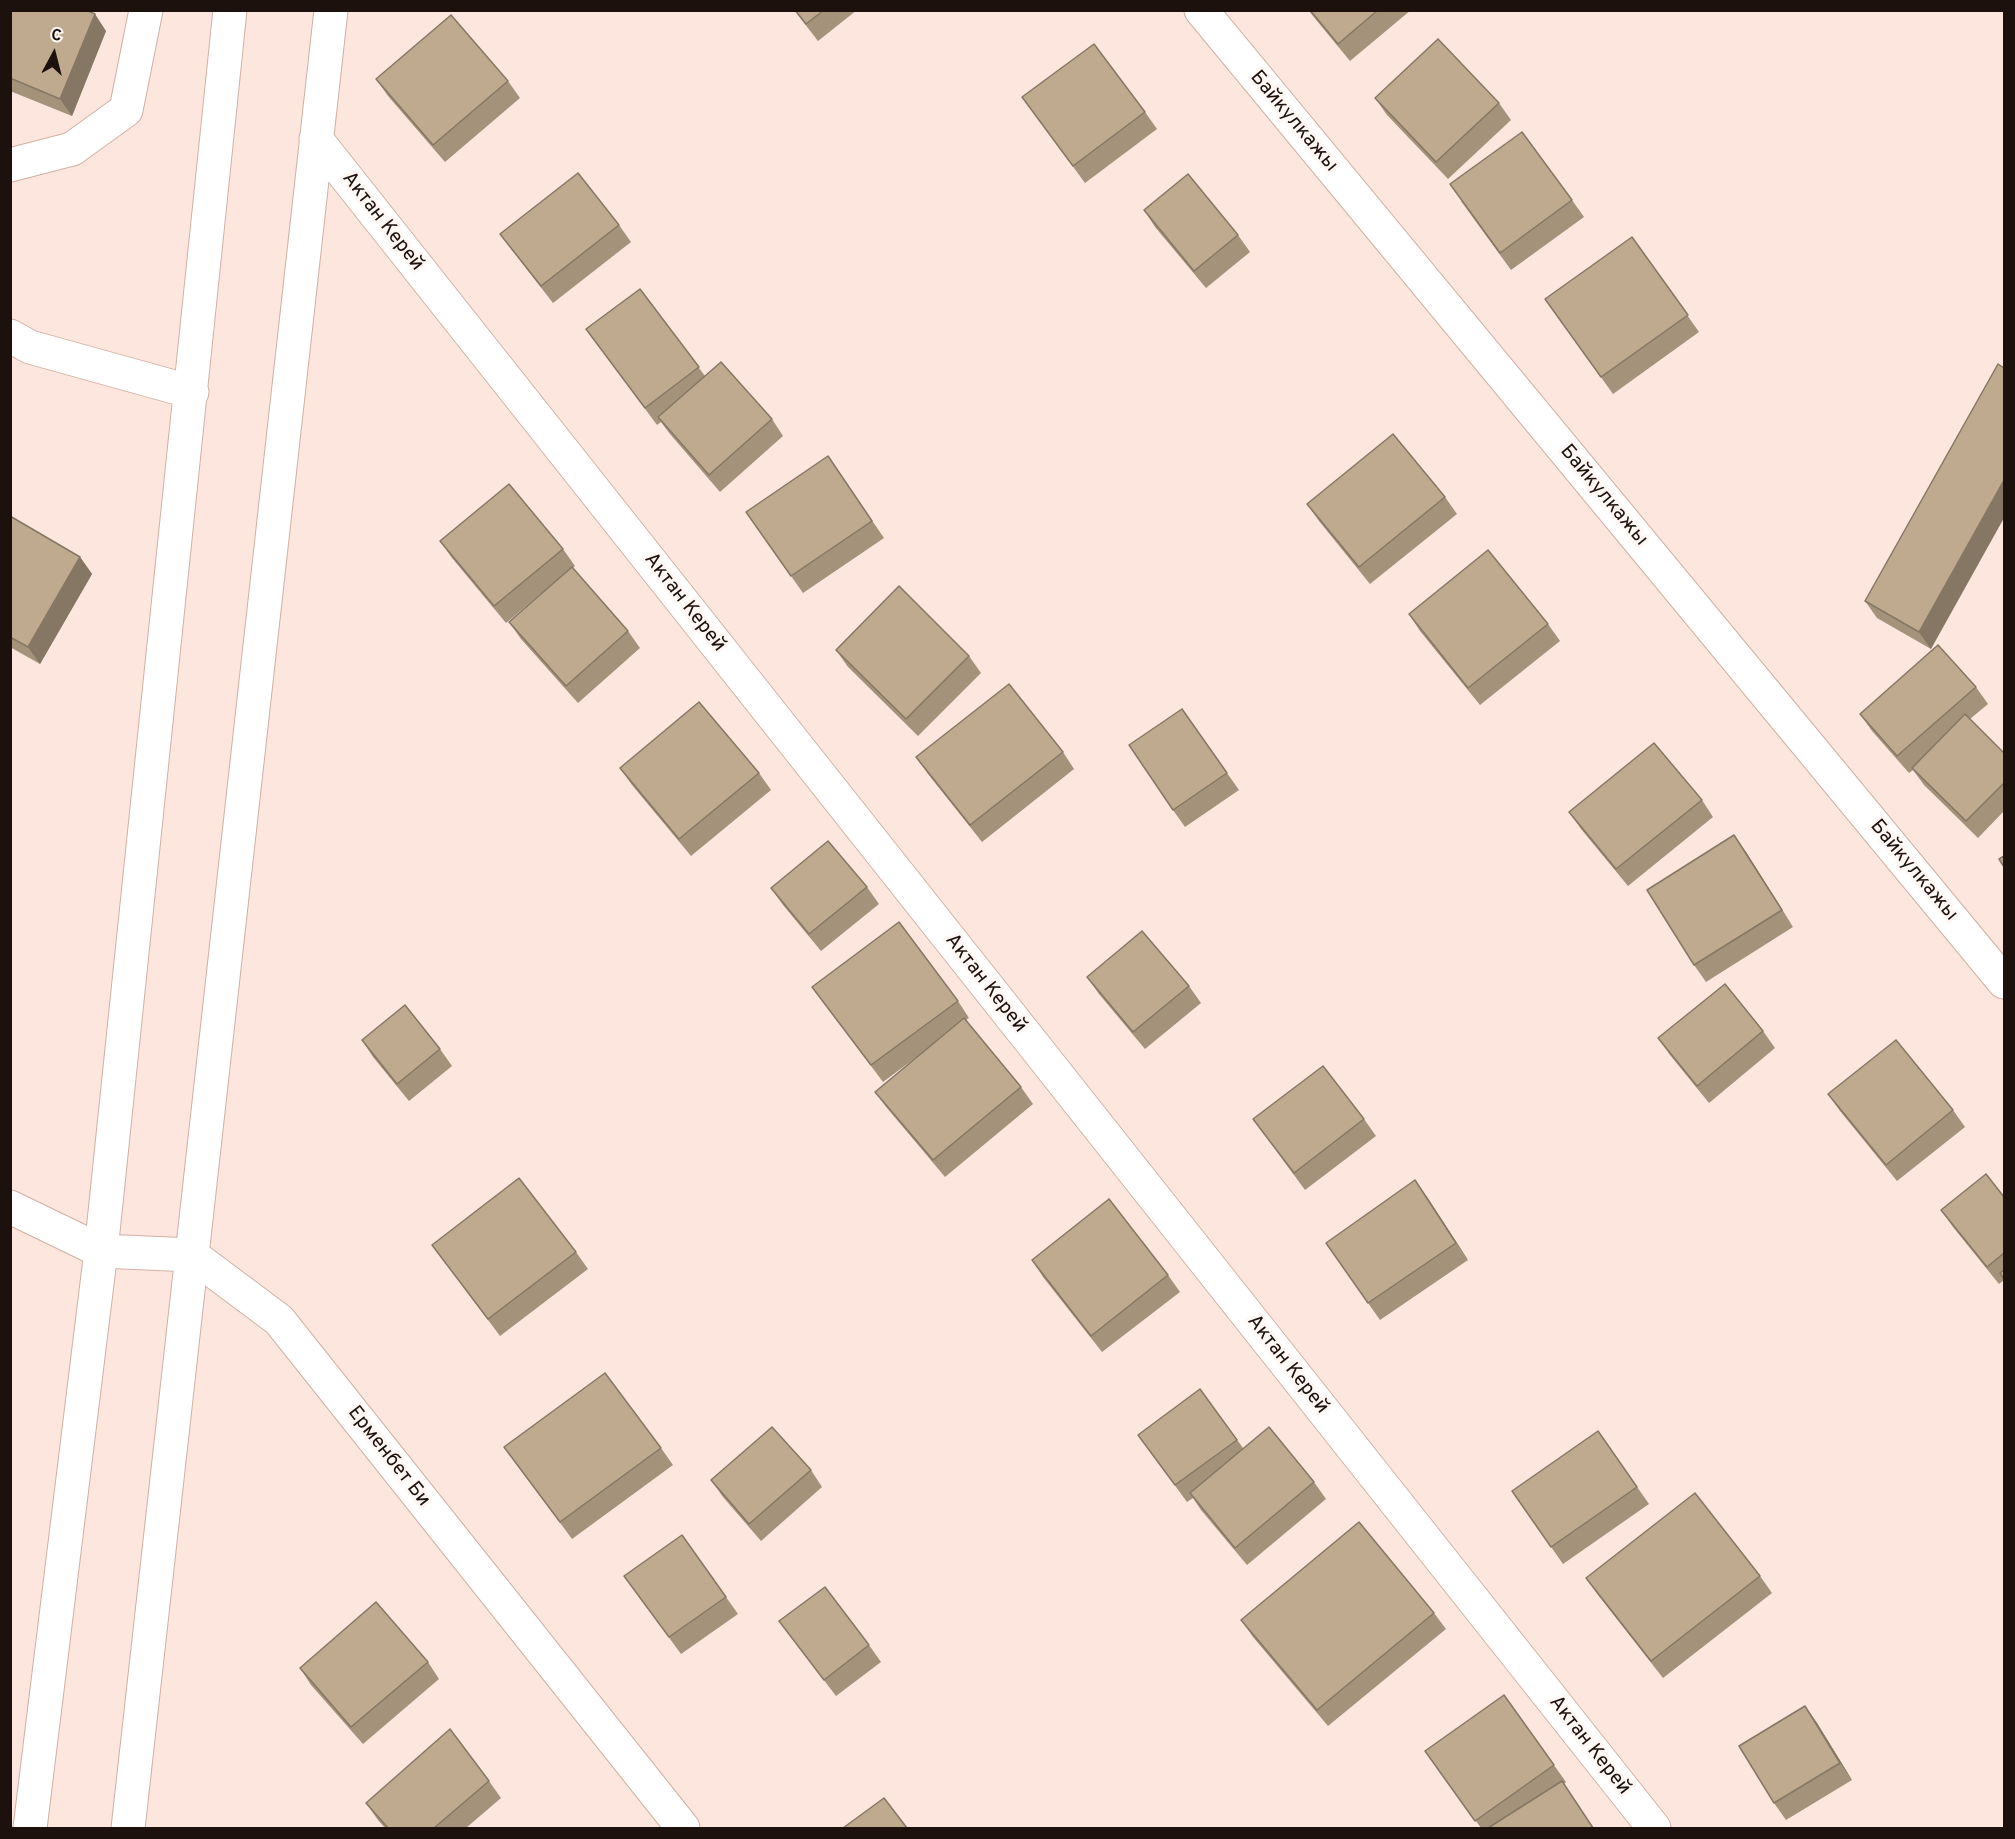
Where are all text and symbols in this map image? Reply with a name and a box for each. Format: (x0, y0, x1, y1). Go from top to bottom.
north arrow (24, 24, 84, 84)
text: С (50, 26, 62, 47)
street label: Байкулкажы (1244, 67, 1342, 177)
street label: Актан Керей (336, 168, 428, 276)
street label: Байкулкажы (1554, 441, 1652, 551)
street label: Актан Керей (638, 549, 730, 657)
street label: Байкулкажы (1864, 816, 1962, 926)
street label: Актан Керей (939, 930, 1031, 1038)
street label: Актан Керей (1241, 1311, 1333, 1419)
street label: Ерменбет Би (341, 1402, 435, 1512)
street label: Актан Керей (1543, 1692, 1635, 1800)

